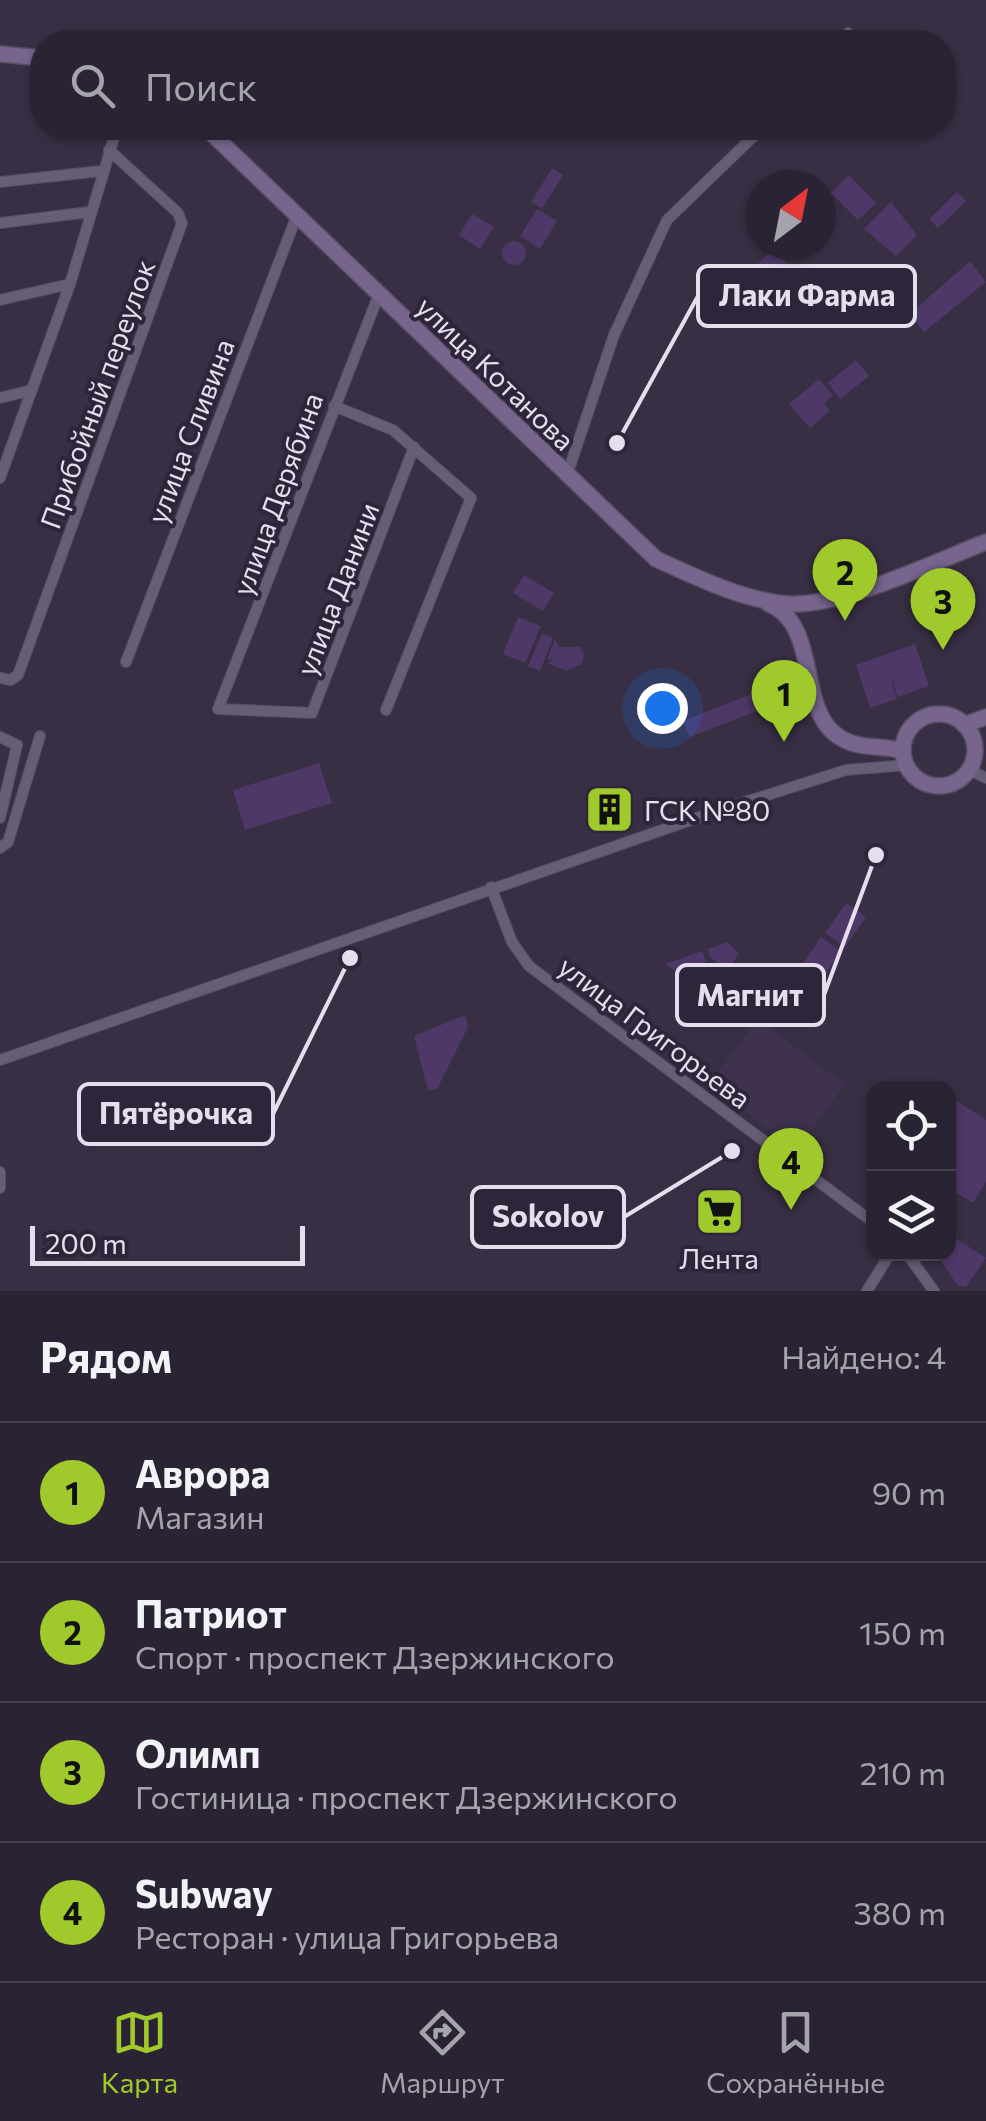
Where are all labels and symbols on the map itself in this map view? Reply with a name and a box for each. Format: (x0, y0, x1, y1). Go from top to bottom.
north arrow (746, 170, 836, 260)
street label: Прибойный переулок (33, 255, 161, 533)
callout: Лаки Фарма (698, 266, 915, 326)
text: Лаки Фарма (719, 275, 895, 312)
street label: улица Котанова (410, 289, 582, 457)
street label: улица Сливина (139, 334, 241, 528)
street label: улица Дерябина (225, 388, 329, 600)
street label: улица Данини (288, 498, 386, 680)
pin: 2 (812, 538, 878, 621)
pin: 3 (910, 568, 976, 650)
pin: 1 (752, 660, 816, 742)
your location (637, 683, 688, 734)
building icon: ГСК №80 (583, 784, 635, 836)
place label: ГСК №80 (644, 793, 770, 827)
street label: улица Григорьева (552, 949, 758, 1115)
callout: Магнит (677, 965, 824, 1025)
text: Магнит (697, 975, 803, 1012)
callout: Пятёрочка (79, 1084, 273, 1144)
text: Пятёрочка (99, 1093, 253, 1130)
pin: 4 (758, 1128, 824, 1210)
supermarket icon: Лента (693, 1185, 745, 1237)
callout: Sokolov (472, 1187, 624, 1247)
text: Sokolov (492, 1196, 604, 1233)
scale bar (30, 1221, 305, 1266)
place label: Лента (679, 1241, 759, 1275)

